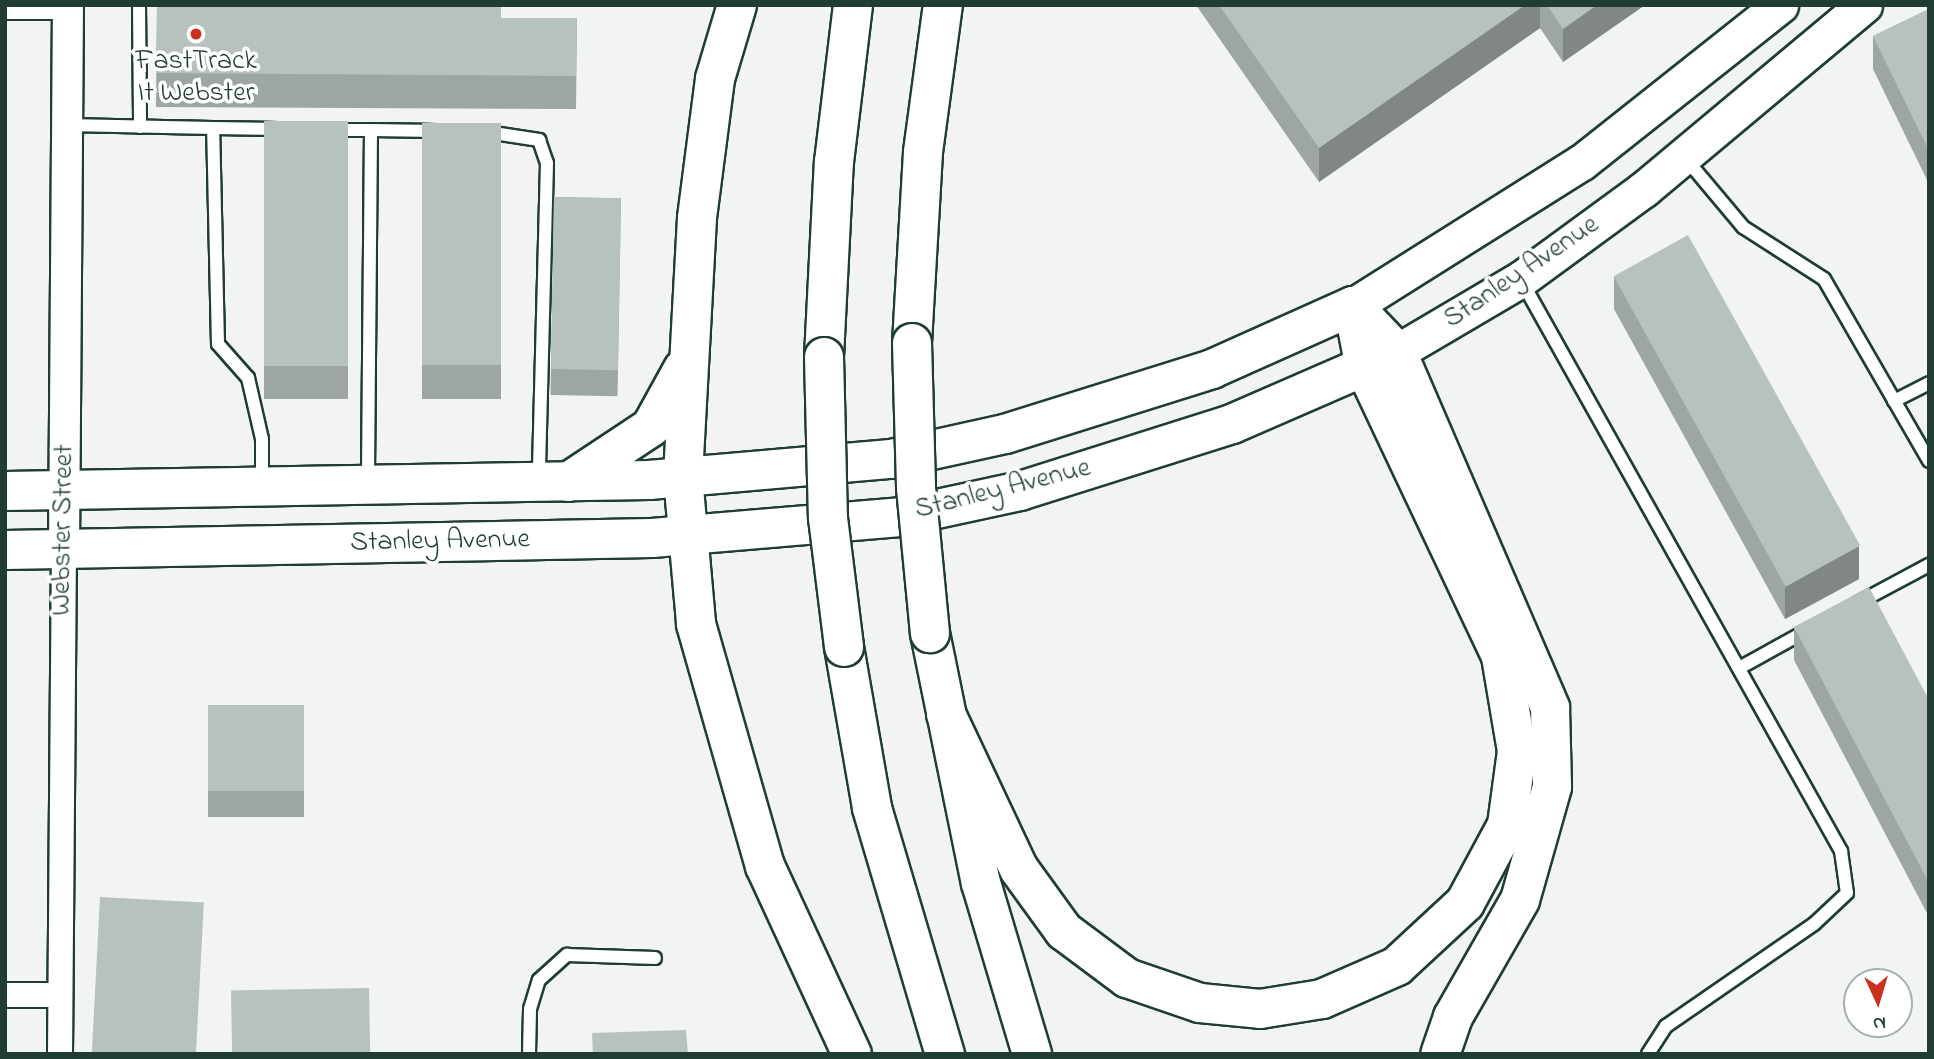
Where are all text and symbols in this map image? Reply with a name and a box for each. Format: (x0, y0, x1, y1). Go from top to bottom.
marker: FastTrack It Webster (188, 26, 204, 42)
place label: FastTrack It Webster (135, 45, 257, 111)
street label: Stanley Avenue (1438, 209, 1606, 337)
street label: Webster Street (46, 444, 82, 616)
street label: Stanley Avenue (912, 452, 1094, 528)
street label: Stanley Avenue (350, 524, 530, 560)
north arrow (1843, 968, 1913, 1038)
text: N (1872, 1009, 1887, 1036)

